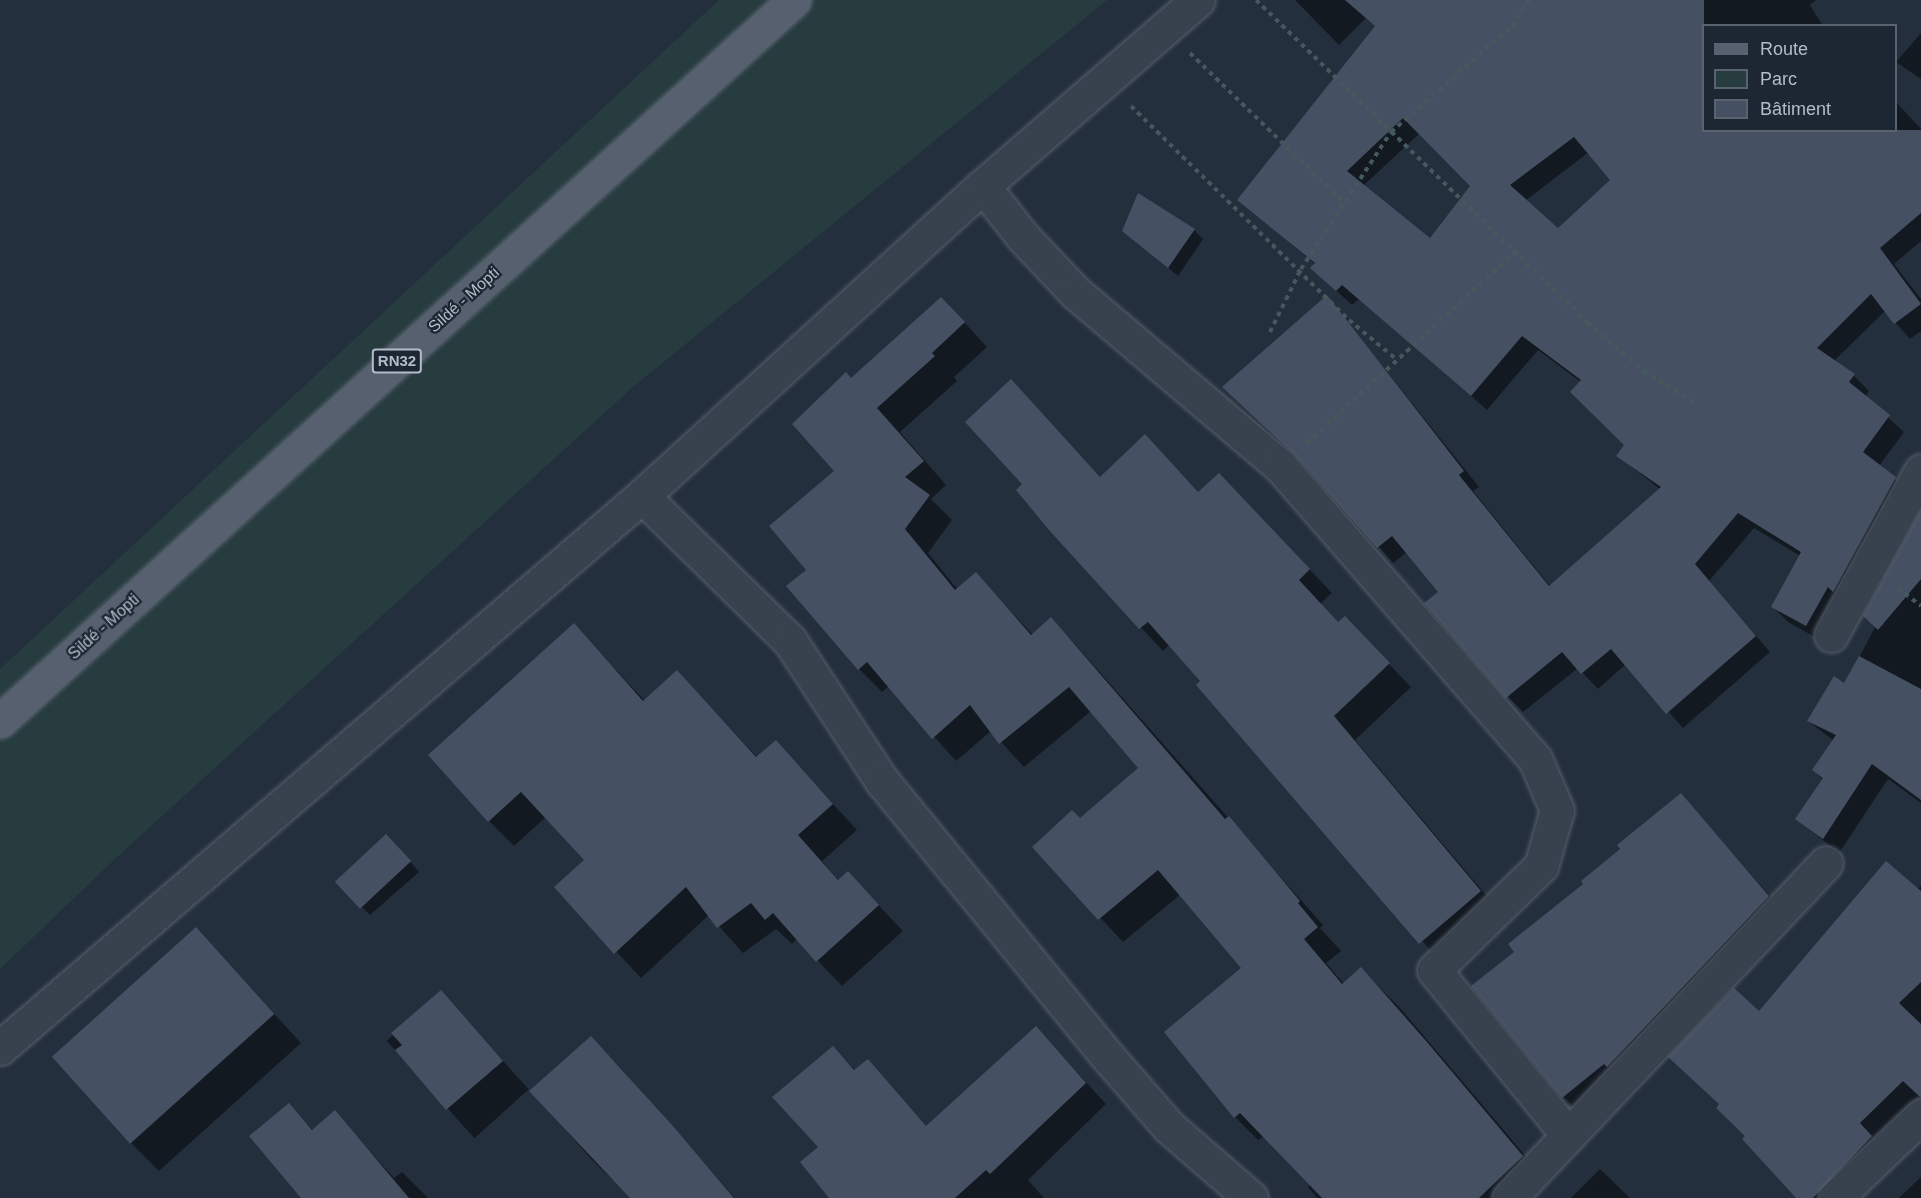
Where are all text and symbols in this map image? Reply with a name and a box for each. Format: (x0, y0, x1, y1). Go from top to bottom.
legend (1702, 24, 1897, 132)
text: Route (1760, 39, 1808, 59)
text: Parc (1760, 69, 1797, 89)
text: Bâtiment (1760, 99, 1831, 119)
street label: Sildé - Mopti (425, 263, 503, 337)
road number: RN32 (372, 349, 422, 373)
street label: Sildé - Mopti (65, 590, 143, 664)

